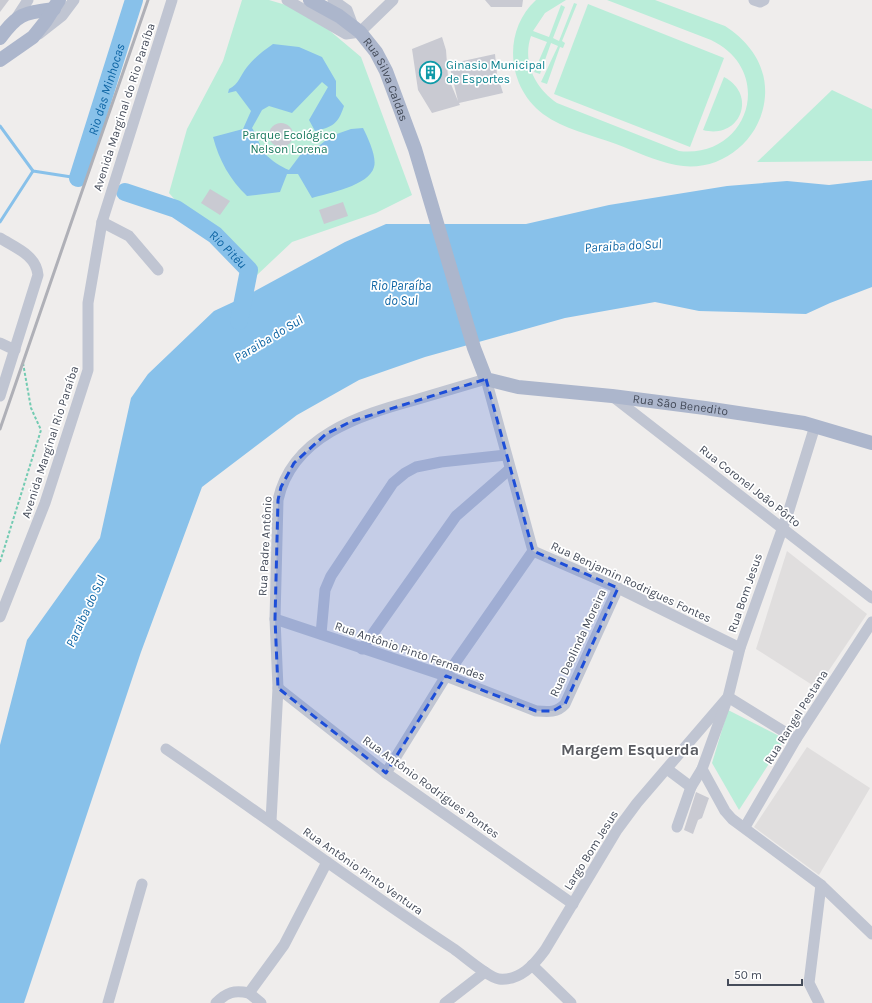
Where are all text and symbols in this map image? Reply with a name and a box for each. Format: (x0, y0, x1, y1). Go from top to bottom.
street label: Avenida Marginal do Rio Paraíba (90, 21, 158, 193)
street label: Rua Silva Caldas (360, 35, 411, 123)
water label: Rio das Minhocas (85, 42, 128, 137)
place label: Ginasio Municipal de Esportes (446, 58, 545, 86)
building icon: Ginasio Municipal de Esportes (418, 59, 444, 85)
park label: Parque Ecológico Nelson Lorena (242, 128, 336, 156)
water label: Rio Pitéu (207, 227, 250, 271)
water label: Paraiba do Sul (584, 236, 662, 255)
water label: Rio Paraíba do Sul (371, 278, 432, 308)
water label: Paraiba do Sul (231, 312, 305, 365)
street label: Avenida Marginal Rio Paraíba (19, 364, 81, 520)
street label: Rua São Benedito (632, 392, 729, 418)
street label: Rua Coronel João Pôrto (697, 442, 803, 530)
street label: Rua Padre Antônio (255, 496, 275, 596)
street label: Rua Benjamin Rodrigues Fontes (549, 539, 713, 625)
street label: Rua Bom Jesus (725, 551, 765, 635)
water label: Paraiba do Sul (62, 573, 109, 649)
street label: Rua Deolinda Moreira (547, 587, 609, 699)
street label: Rua Antônio Pinto Fernandes (333, 619, 487, 683)
street label: Rua Rangel Pestana (761, 667, 831, 767)
street label: Rua Antônio Rodrigues Pontes (360, 733, 502, 841)
district label: Margem Esquerda (561, 740, 699, 759)
street label: Largo Bom Jesus (561, 807, 621, 893)
street label: Rua Antônio Pinto Ventura (300, 824, 426, 918)
scale bar (728, 961, 802, 987)
text: 50 m (734, 968, 762, 982)

